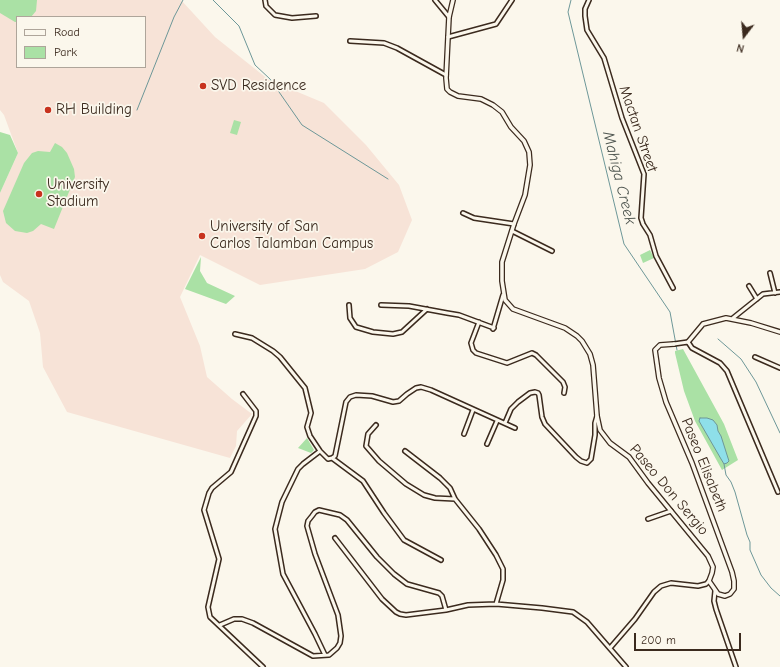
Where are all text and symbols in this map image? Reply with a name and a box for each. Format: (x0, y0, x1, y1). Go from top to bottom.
legend (16, 16, 146, 68)
north arrow (724, 16, 764, 56)
text: Road (54, 25, 80, 39)
text: N (735, 41, 746, 55)
text: Park (54, 45, 77, 59)
place label: SVD Residence (211, 77, 306, 95)
marker: SVD Residence (198, 81, 208, 91)
street label: Mactan Street (615, 84, 661, 174)
place label: RH Building (56, 101, 132, 119)
marker: RH Building (43, 105, 53, 115)
water label: Mahiga Creek (598, 129, 640, 227)
place label: University Stadium (47, 176, 109, 211)
marker: University Stadium (34, 189, 44, 199)
place label: University of San Carlos Talamban Campus (210, 218, 373, 253)
marker: University of San Carlos Talamban Campus (197, 231, 207, 241)
street label: Paseo Elisabeth (677, 415, 731, 515)
street label: Paseo Don Sergio (626, 441, 712, 539)
scale bar (636, 625, 743, 651)
text: 200 m (641, 633, 676, 647)

